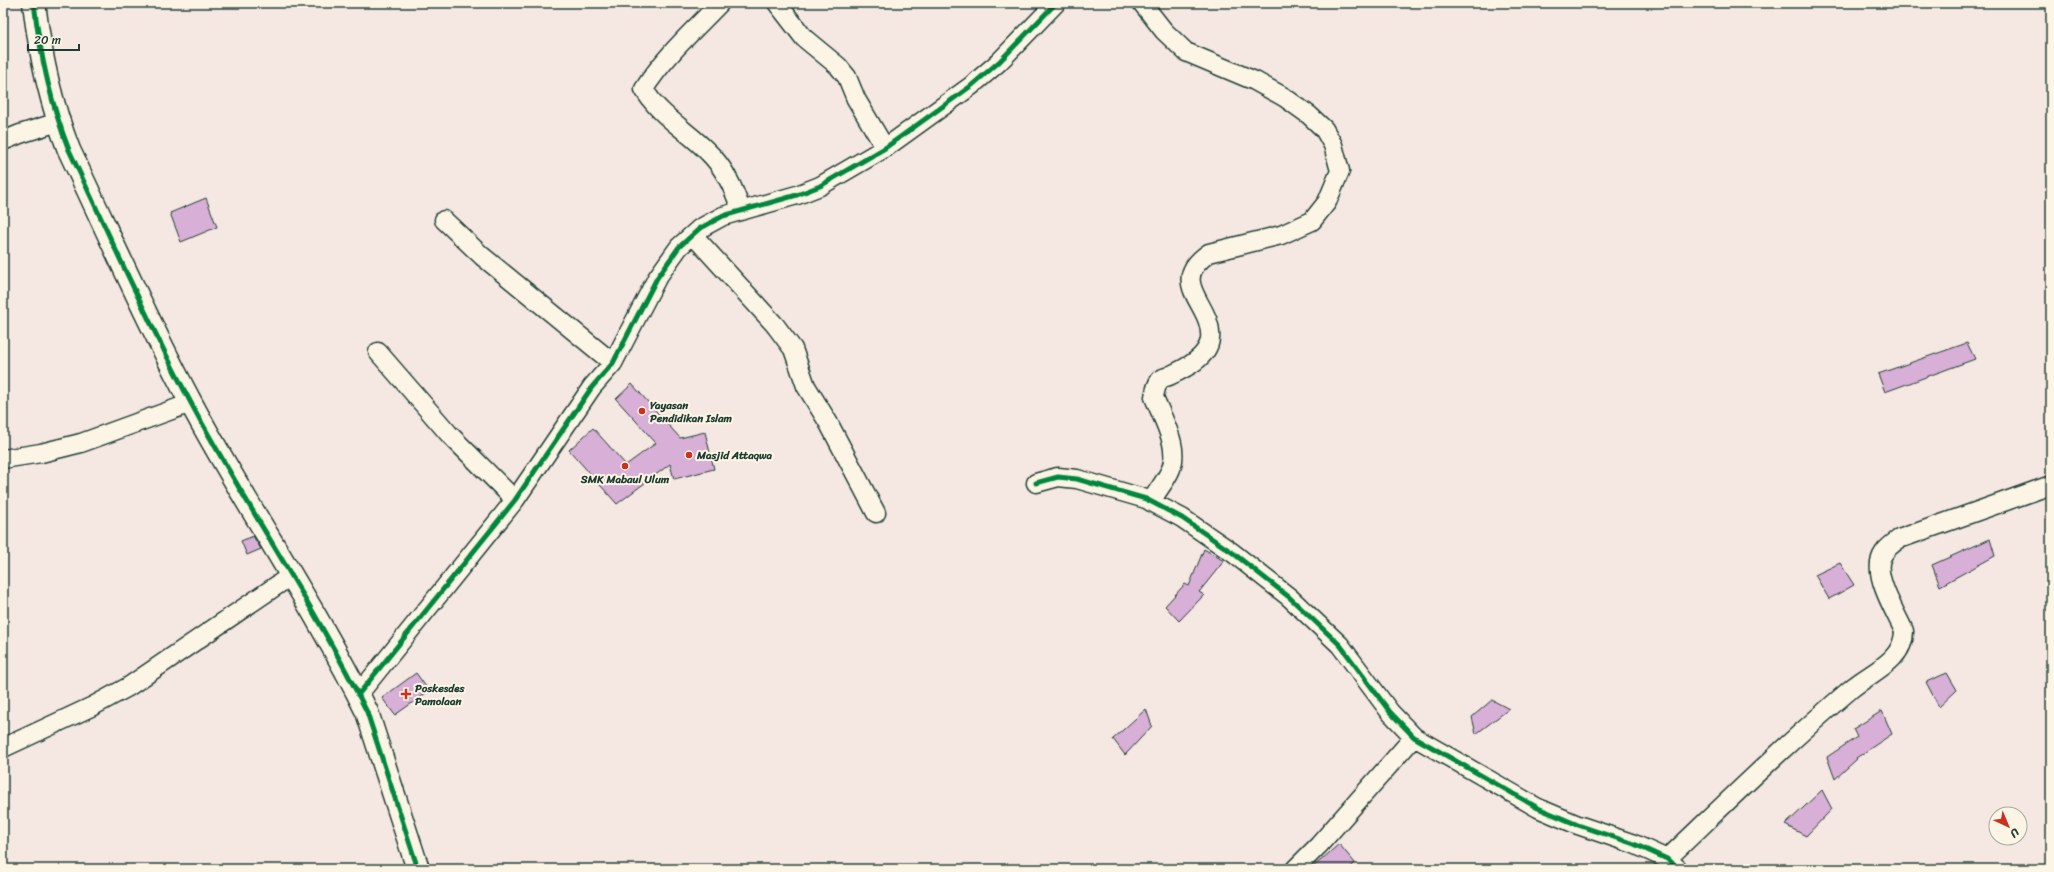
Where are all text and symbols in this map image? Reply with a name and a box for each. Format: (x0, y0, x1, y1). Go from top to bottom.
scale bar (28, 26, 79, 52)
text: 20 m (34, 29, 61, 51)
place label: Yayasan Pendidikan Islam (650, 396, 733, 428)
marker: Yayasan Pendidikan Islam (637, 406, 647, 416)
place label: Masjid Attaqwa (696, 446, 773, 465)
marker: Masjid Attaqwa (684, 450, 694, 460)
marker: SMK Mabaul Ulum (620, 461, 630, 471)
place label: SMK Mabaul Ulum (580, 470, 670, 489)
place label: Poskesdes Pamolaan (415, 679, 465, 711)
marker: Poskesdes Pamolaan (400, 688, 412, 700)
north arrow (1988, 806, 2028, 846)
text: U (2005, 823, 2024, 843)

